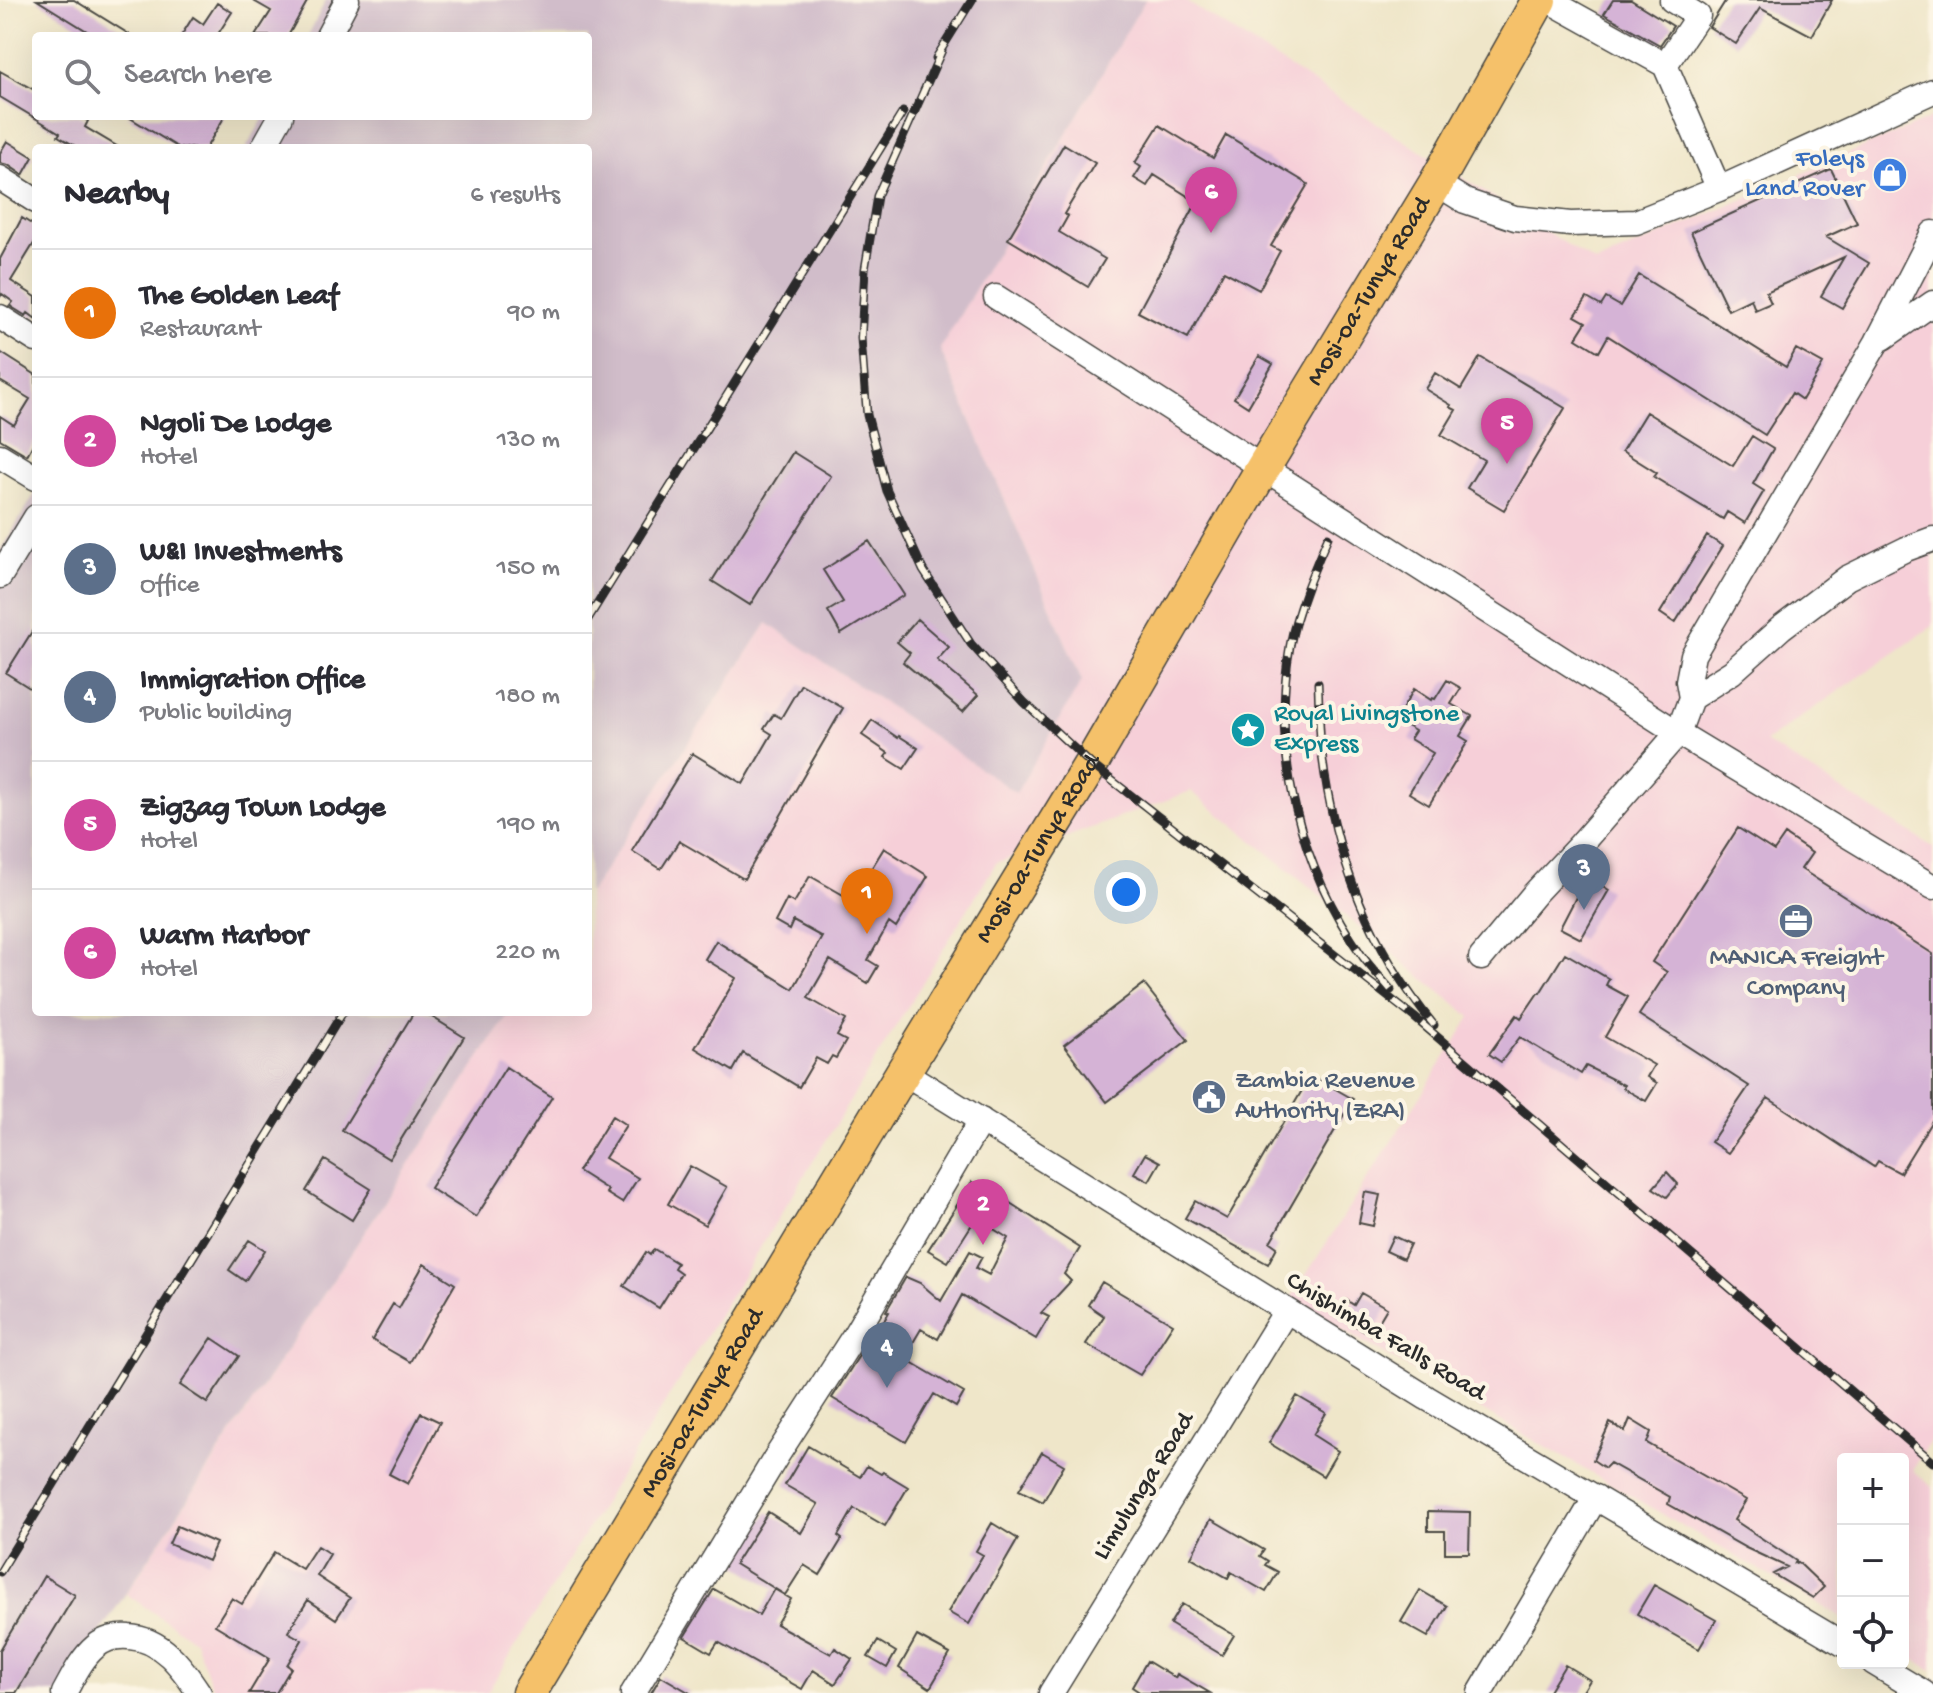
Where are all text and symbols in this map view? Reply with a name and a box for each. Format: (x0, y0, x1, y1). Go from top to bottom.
search box (32, 32, 592, 120)
icon: search (60, 54, 104, 98)
text: Search here (124, 59, 272, 94)
place label: Foleys Land Rover (1745, 145, 1867, 206)
shop icon: Foleys Land Rover (1871, 156, 1909, 194)
pin: 6 (1185, 167, 1237, 233)
text: Nearby (64, 176, 169, 216)
text: 6 results (470, 181, 560, 212)
street label: Mosi-oa-Tunya Road (1301, 190, 1440, 392)
text: The Golden Leaf (140, 280, 338, 315)
text: 1 (85, 298, 95, 329)
text: 90 m (508, 298, 560, 329)
text: Restaurant (140, 315, 260, 346)
pin: 5 (1481, 398, 1533, 464)
text: Ngoli De Lodge (140, 408, 331, 443)
text: 2 (84, 426, 96, 457)
text: 130 m (497, 426, 560, 457)
text: Hotel (140, 443, 198, 474)
text: W&I Investments (140, 536, 341, 571)
text: 3 (83, 554, 97, 585)
text: 150 m (496, 554, 560, 585)
text: Office (140, 571, 199, 602)
text: Immigration Office (140, 664, 365, 699)
text: 4 (84, 682, 96, 713)
text: 180 m (496, 682, 560, 713)
text: Public building (140, 699, 292, 730)
place label: Royal Livingstone Express (1274, 700, 1460, 761)
place icon: Royal Livingstone Express (1229, 711, 1267, 749)
street label: Mosi-oa-Tunya Road (970, 748, 1109, 949)
text: Zigzag Town Lodge (140, 792, 385, 827)
text: 5 (83, 810, 97, 841)
text: 190 m (497, 810, 560, 841)
text: Hotel (140, 827, 198, 858)
pin: 3 (1558, 844, 1610, 910)
pin: 1 (841, 868, 893, 934)
your location (1106, 872, 1146, 912)
office icon: MANICA Freight Company (1777, 902, 1815, 940)
text: Warm Harbor (140, 920, 308, 955)
text: 6 (83, 938, 97, 969)
text: 220 m (495, 938, 560, 969)
place label: MANICA Freight Company (1709, 944, 1885, 1005)
text: Hotel (140, 955, 198, 986)
place label: Zambia Revenue Authority (ZRA) (1235, 1067, 1415, 1128)
public building icon: Zambia Revenue Authority (ZRA) (1190, 1078, 1228, 1116)
pin: 2 (957, 1179, 1009, 1245)
street label: Chishimba Falls Road (1280, 1266, 1492, 1411)
street label: Mosi-oa-Tunya Road (634, 1302, 773, 1504)
pin: 4 (861, 1322, 913, 1388)
street label: Limulunga Road (1087, 1406, 1204, 1567)
map controls (1837, 1453, 1909, 1669)
button: + (1837, 1453, 1909, 1525)
button: − (1837, 1525, 1909, 1597)
button: locate (1837, 1597, 1909, 1669)

